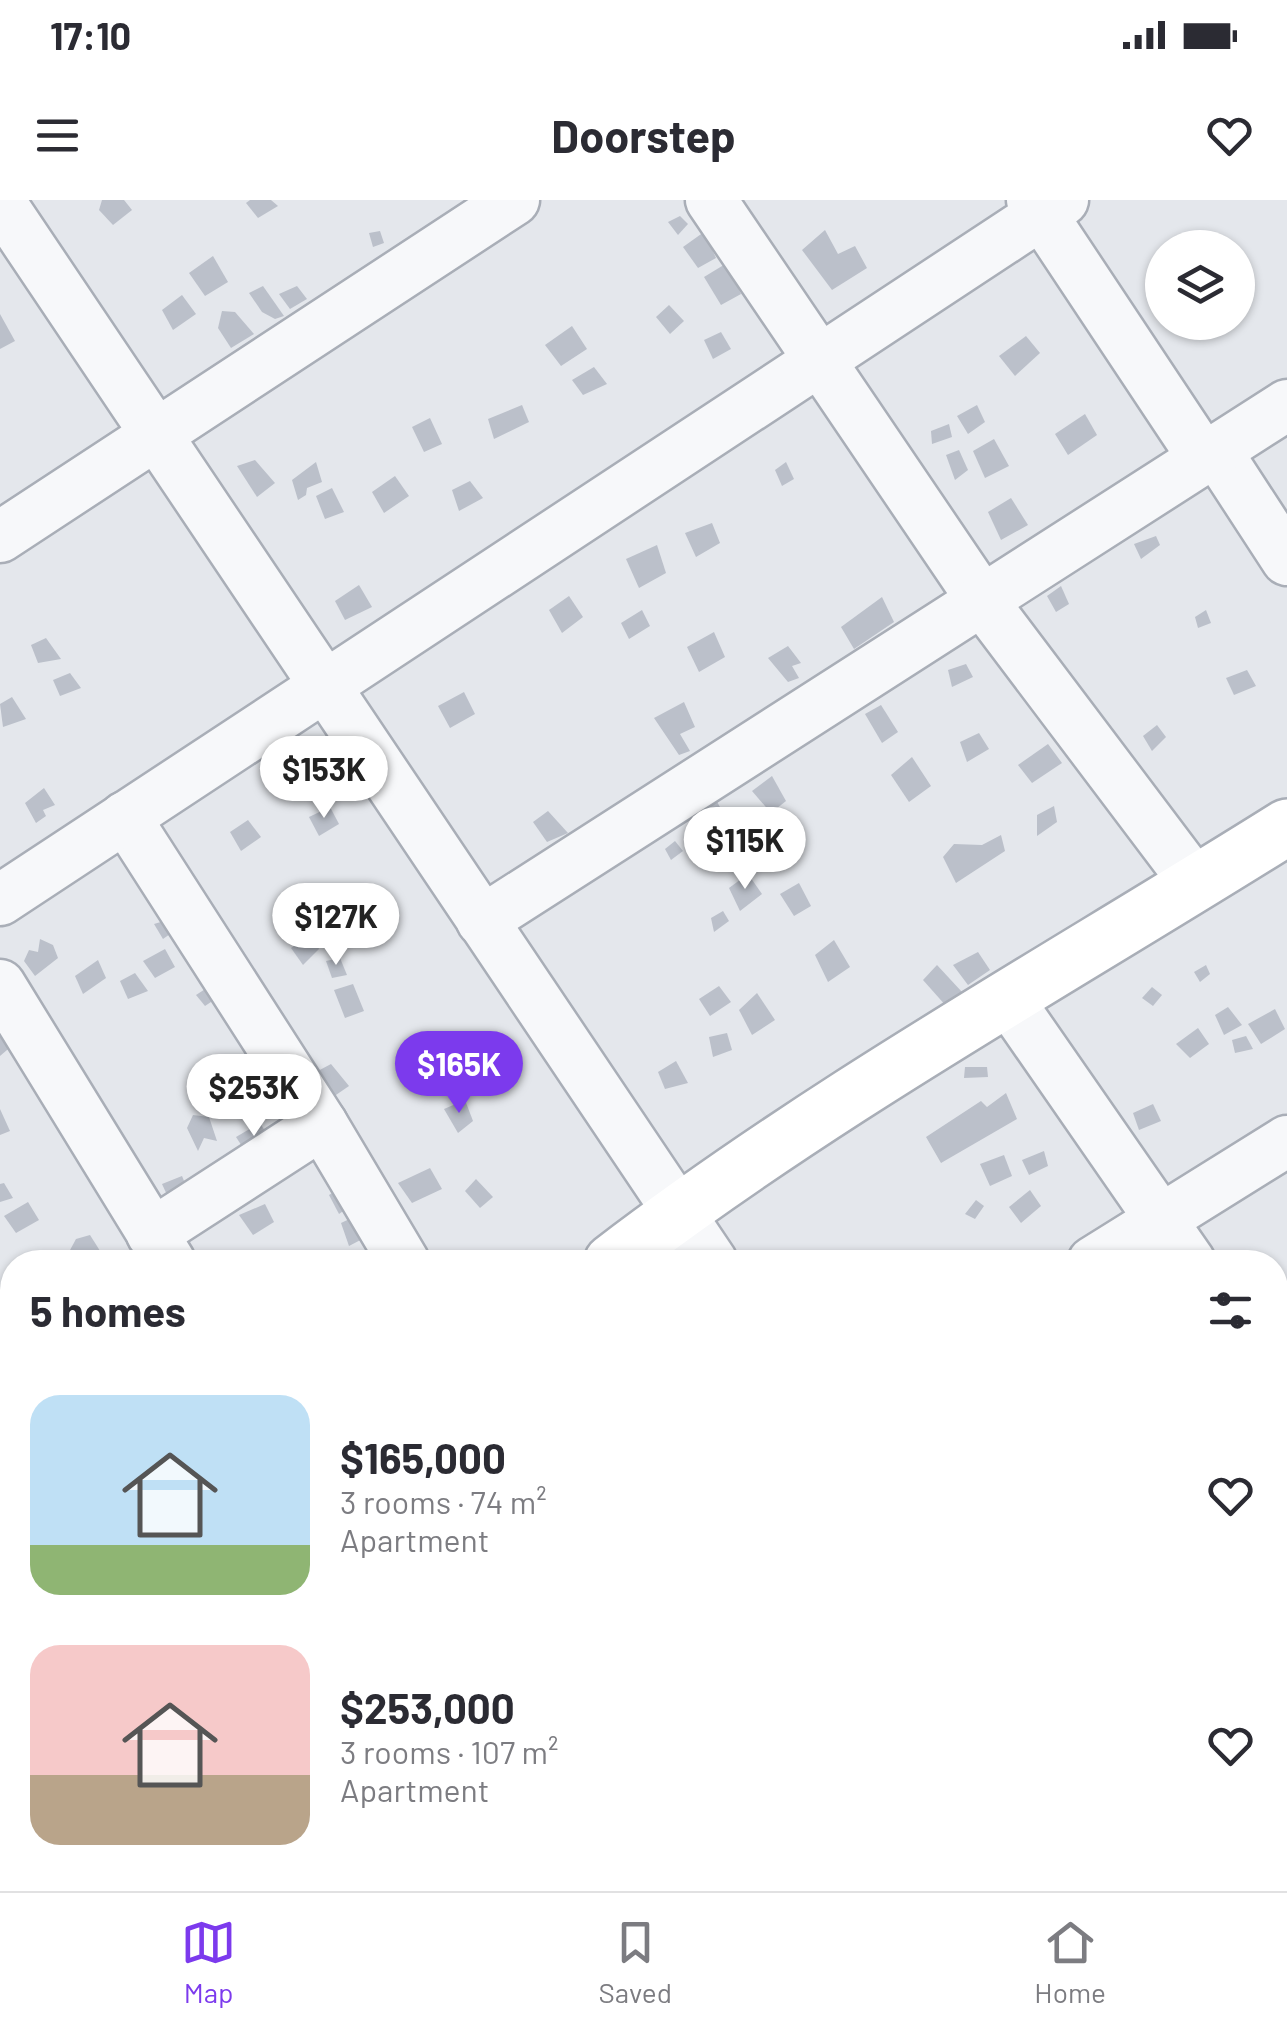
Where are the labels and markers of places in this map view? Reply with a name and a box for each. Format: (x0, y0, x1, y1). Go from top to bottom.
pin: $153K (254, 736, 394, 821)
pin: $115K (675, 807, 815, 892)
pin: $127K (266, 883, 406, 968)
pin: $165K (389, 1031, 529, 1116)
pin: $253K (184, 1054, 324, 1139)

